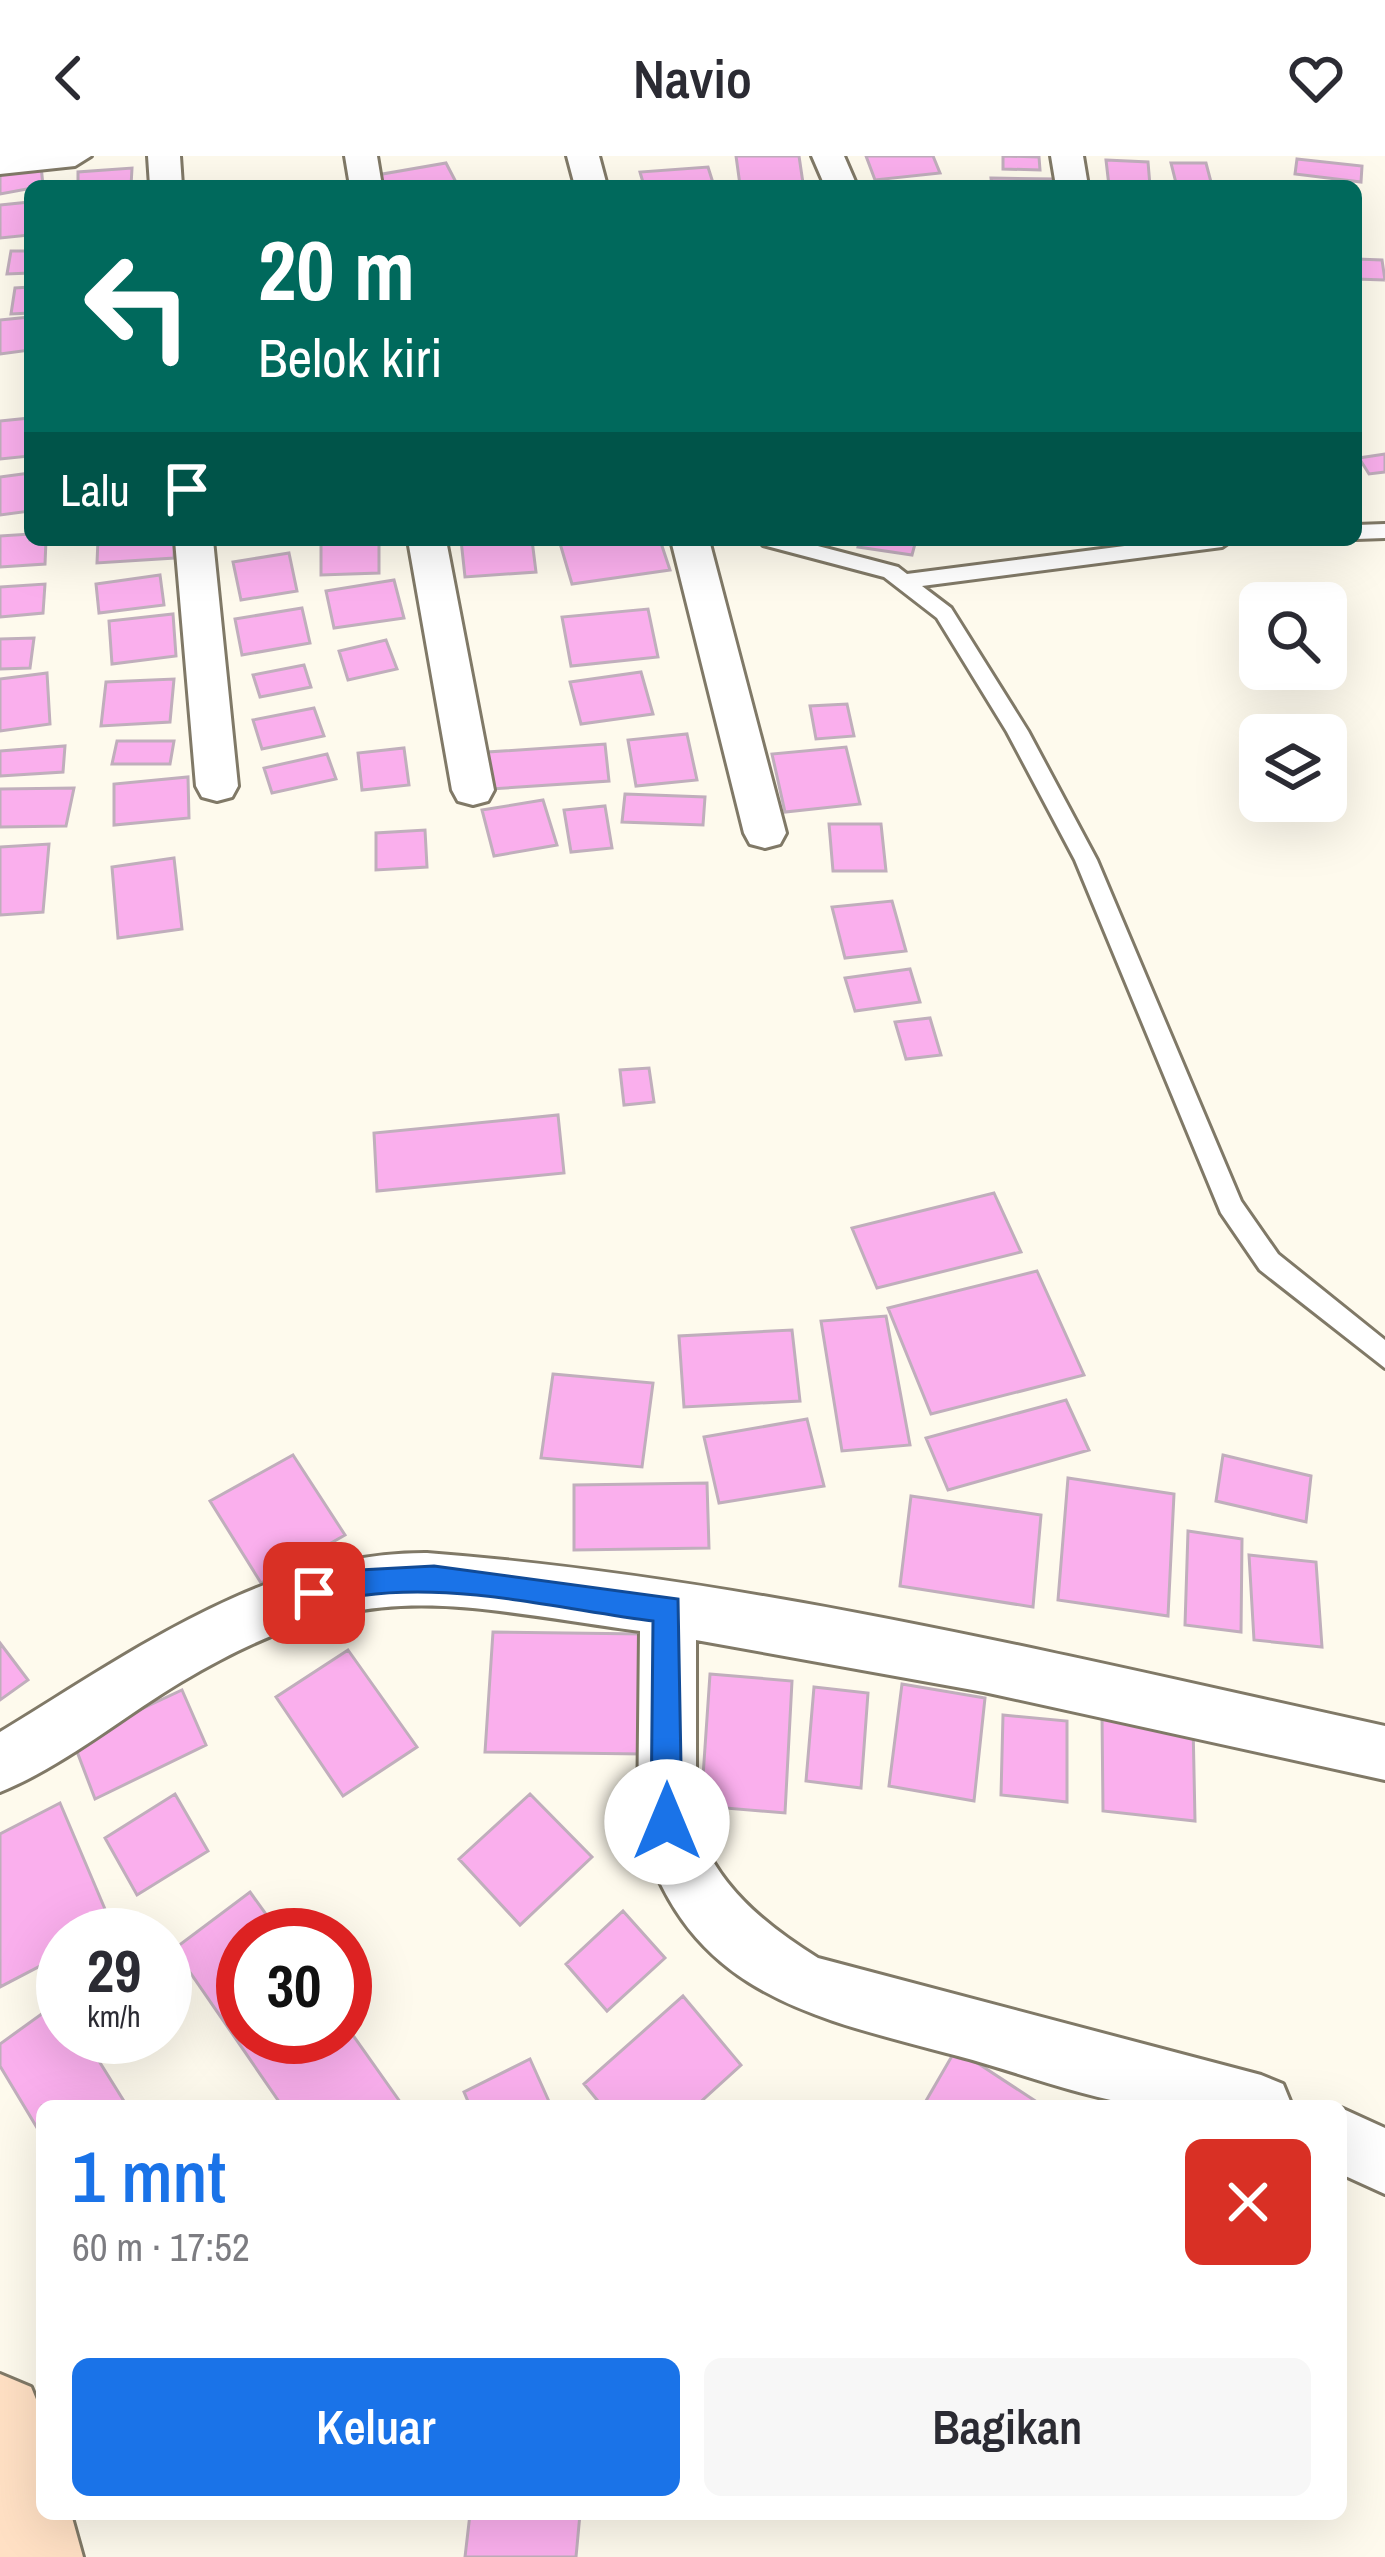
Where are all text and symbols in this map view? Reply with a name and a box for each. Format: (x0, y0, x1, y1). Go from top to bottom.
text: Navio (633, 42, 752, 115)
icon: back (36, 45, 102, 111)
icon: heart (1283, 45, 1349, 111)
text: 20 m (258, 213, 415, 326)
icon: left (60, 228, 216, 384)
text: Belok kiri (258, 321, 443, 394)
icon: arrive (154, 456, 220, 522)
text: Lalu (60, 459, 130, 520)
map controls (1239, 582, 1347, 822)
button: search (1239, 582, 1347, 690)
button: layers (1239, 714, 1347, 822)
pin (263, 1542, 365, 1644)
icon: arrive (281, 1560, 347, 1626)
position arrow (604, 1759, 730, 1885)
speed limit sign: 30 (216, 1908, 372, 2064)
text: 29 (87, 1930, 141, 2011)
text: km/h (87, 1996, 141, 2036)
text: 1 mnt (72, 2127, 226, 2224)
button: close (1185, 2139, 1311, 2265)
text: 60 m · 17:52 (72, 2221, 250, 2273)
button: Keluar (72, 2358, 680, 2496)
button: Bagikan (704, 2358, 1311, 2496)

